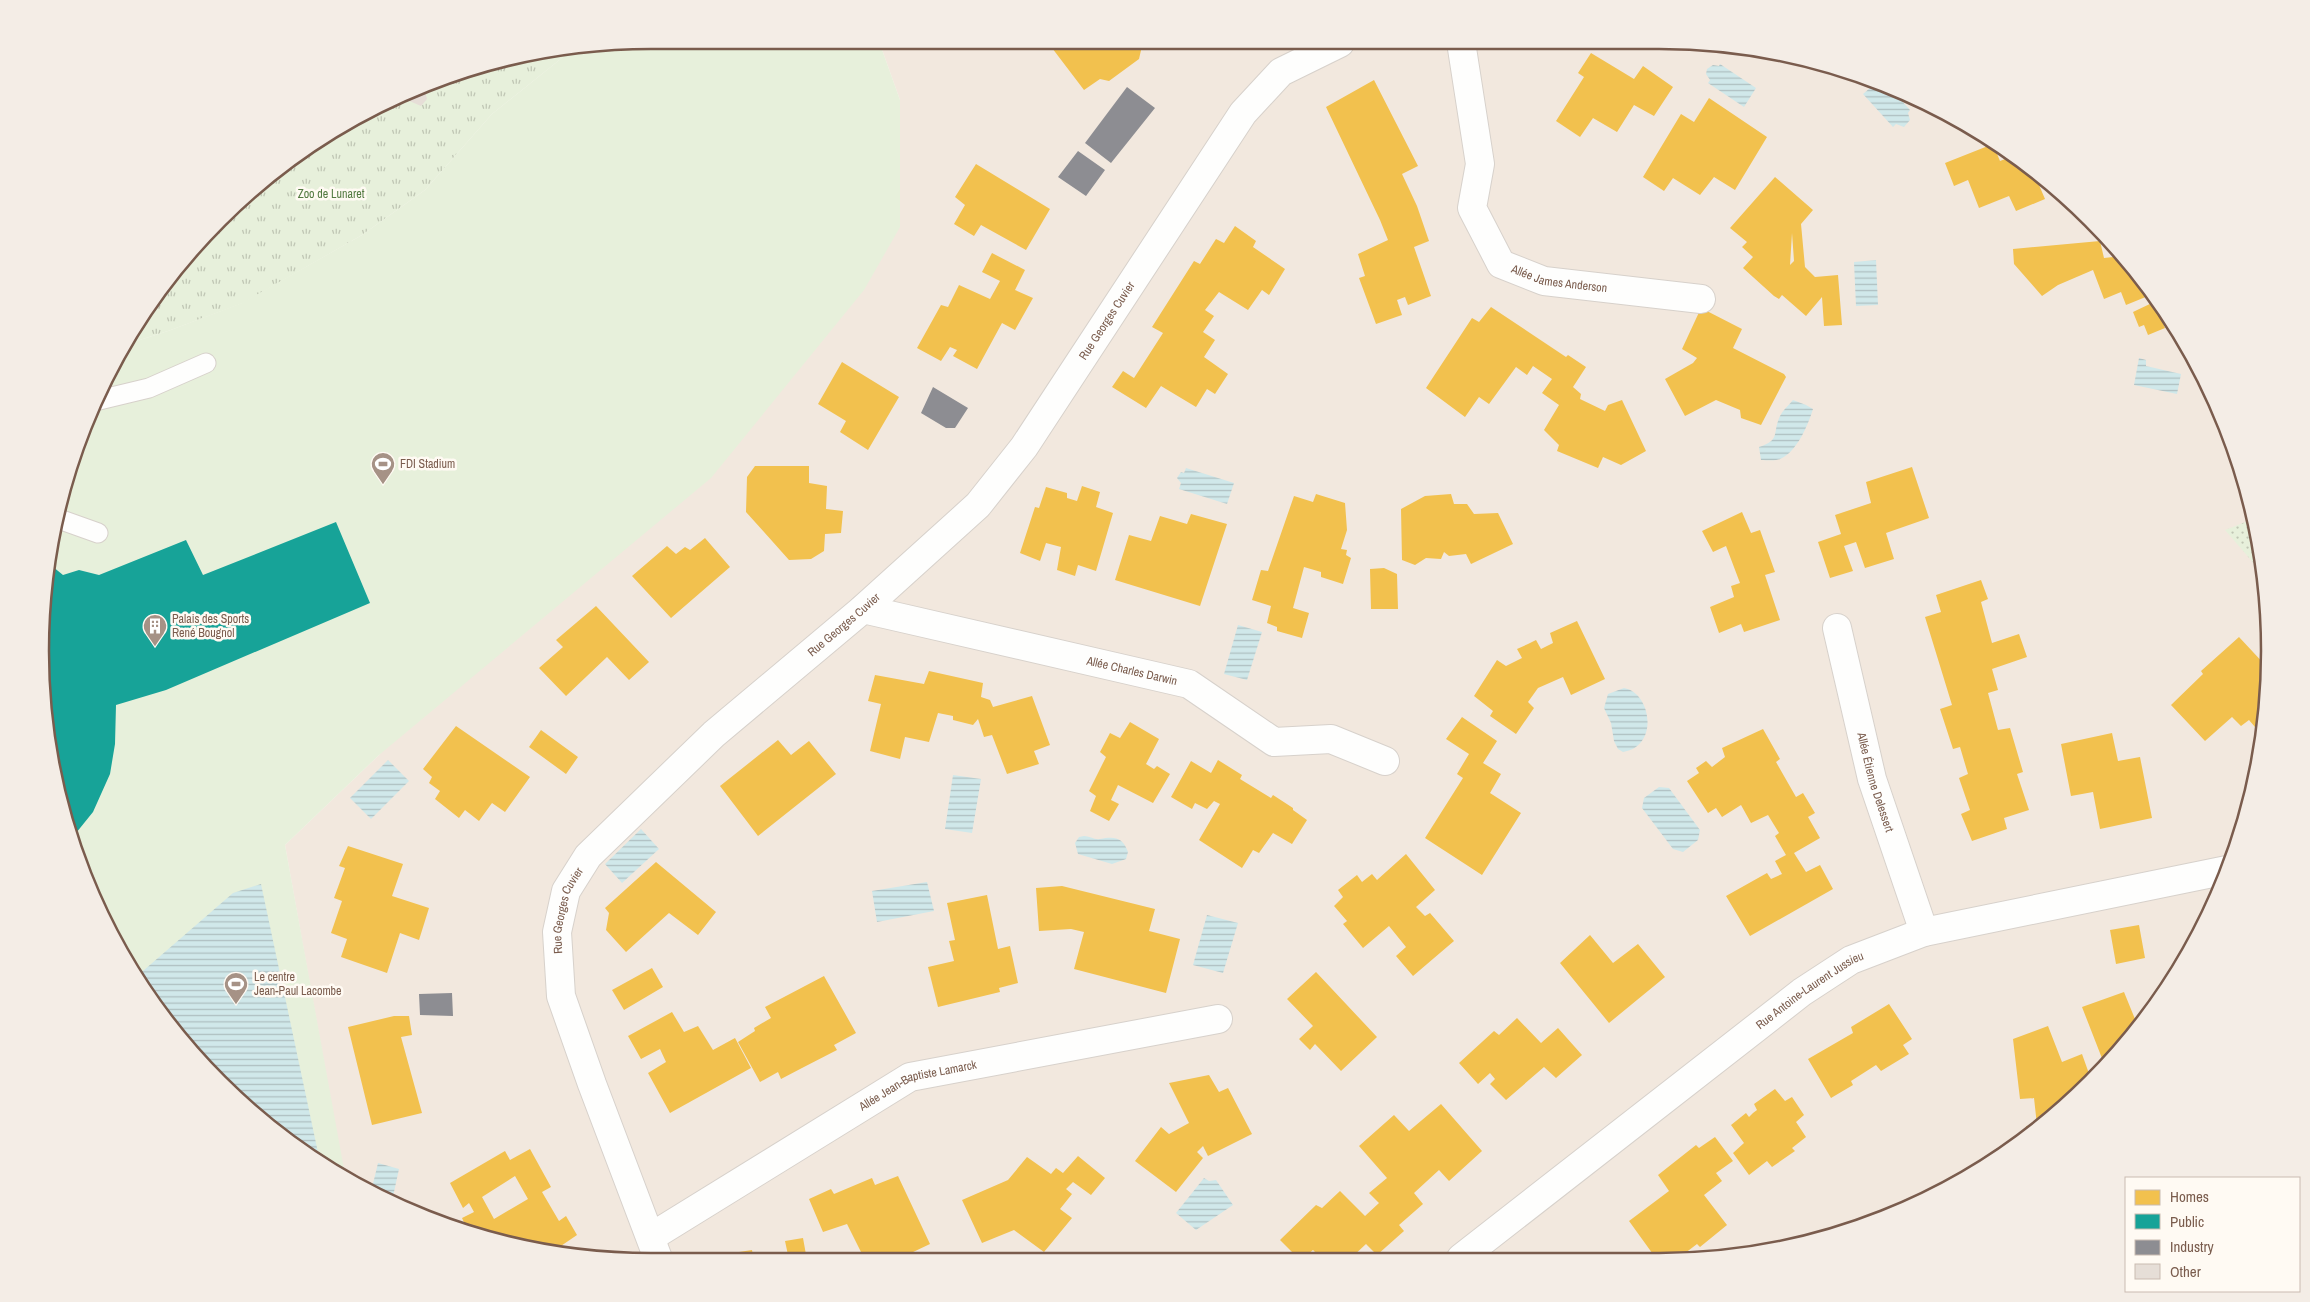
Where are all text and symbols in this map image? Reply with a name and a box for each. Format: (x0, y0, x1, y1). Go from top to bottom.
park label: Zoo de Lunaret (298, 186, 365, 202)
street label: Allée James Anderson (1508, 260, 1608, 296)
street label: Rue Georges Cuvier (1075, 278, 1139, 363)
sports icon: FDI Stadium (370, 451, 396, 485)
place label: FDI Stadium (400, 456, 455, 472)
street label: Rue Georges Cuvier (804, 589, 884, 660)
place label: Palais des Sports René Bougnol (172, 611, 249, 641)
building icon: Palais des Sports René Bougnol (142, 613, 168, 647)
street label: Allée Charles Darwin (1084, 652, 1179, 689)
street label: Allée Étienne Delessert (1853, 730, 1898, 834)
street label: Rue Georges Cuvier (549, 864, 587, 954)
street label: Rue Antoine-Laurent Jussieu (1753, 948, 1866, 1033)
place label: Le centre Jean-Paul Lacombe (254, 969, 342, 999)
sports icon: Le centre Jean-Paul Lacombe (223, 971, 249, 1005)
street label: Allée Jean-Baptiste Lamarck (855, 1057, 978, 1115)
legend (2125, 1177, 2300, 1292)
text: Homes (2170, 1186, 2209, 1207)
text: Public (2170, 1211, 2204, 1232)
text: Industry (2170, 1236, 2215, 1257)
text: Other (2170, 1261, 2201, 1282)

